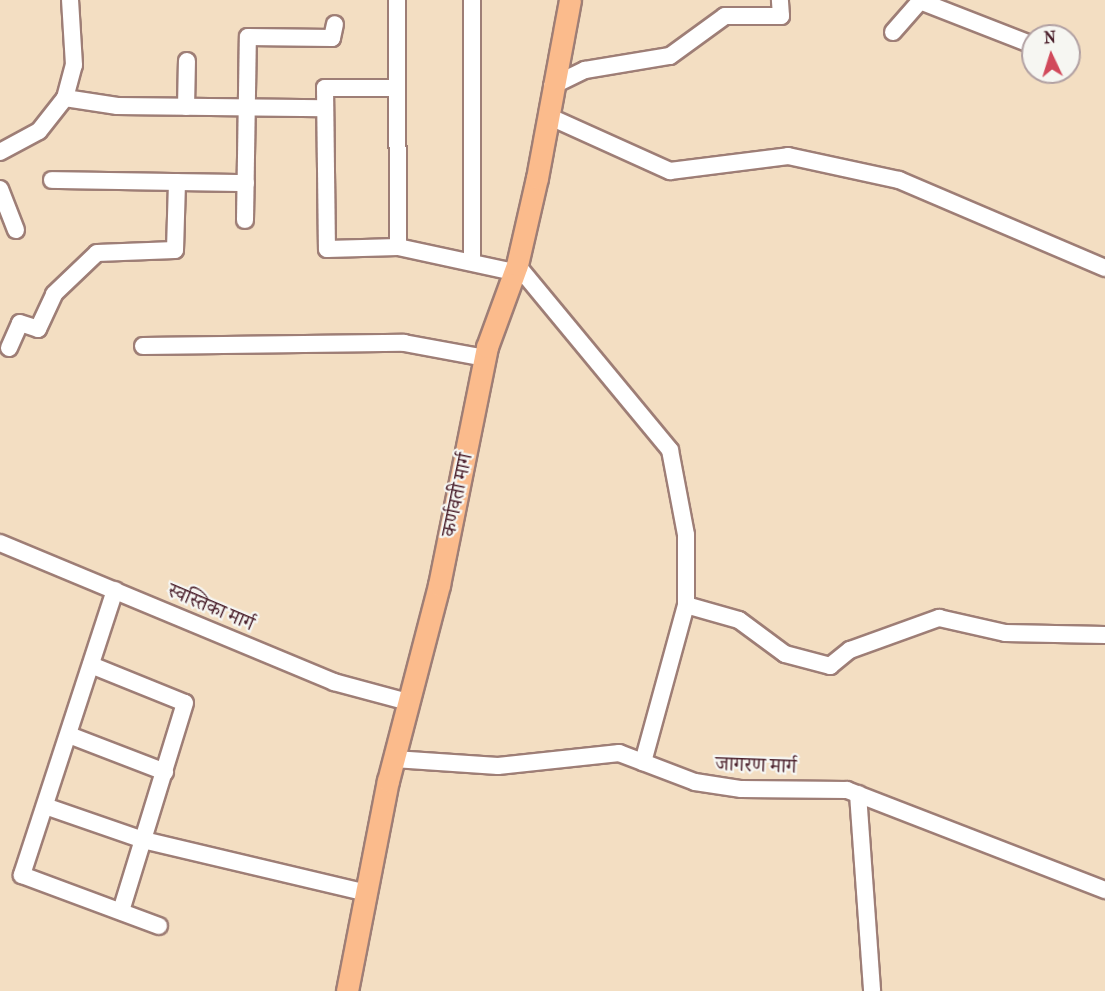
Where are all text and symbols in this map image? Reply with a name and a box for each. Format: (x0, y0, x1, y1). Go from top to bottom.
north arrow (1021, 24, 1081, 84)
text: N (1043, 28, 1057, 47)
street label: कर्णवती मार्ग (436, 451, 478, 539)
street label: स्वस्तिका मार्ग (164, 578, 258, 636)
street label: जागरण मार्ग (715, 752, 797, 778)

